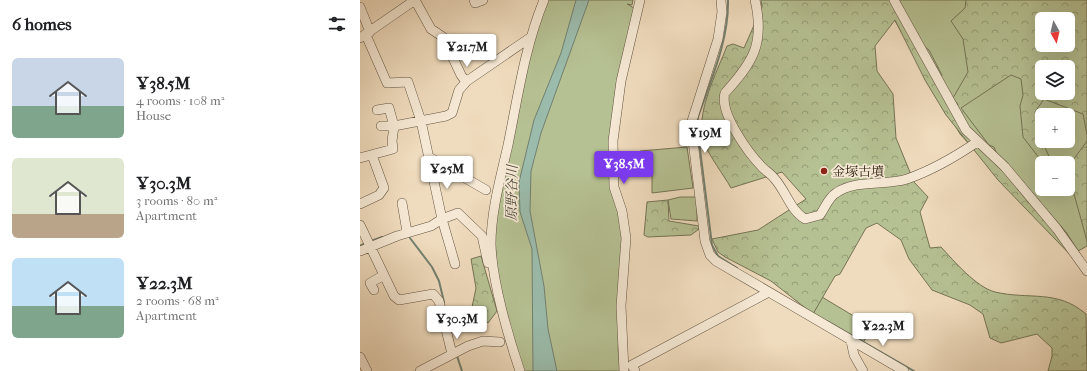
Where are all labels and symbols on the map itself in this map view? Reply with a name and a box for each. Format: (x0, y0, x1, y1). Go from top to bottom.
north arrow (1035, 12, 1075, 52)
pin: ¥21.7M (434, 34, 500, 68)
pin: ¥19M (681, 120, 729, 154)
pin: ¥38.5M (591, 151, 657, 185)
pin: ¥25M (423, 156, 471, 190)
water label: 原野谷川 (503, 163, 521, 221)
place label: 金塚古墳 (832, 164, 884, 179)
marker: 金塚古墳 (819, 166, 829, 176)
pin: ¥30.3M (424, 306, 490, 340)
pin: ¥22.3M (850, 313, 916, 347)

